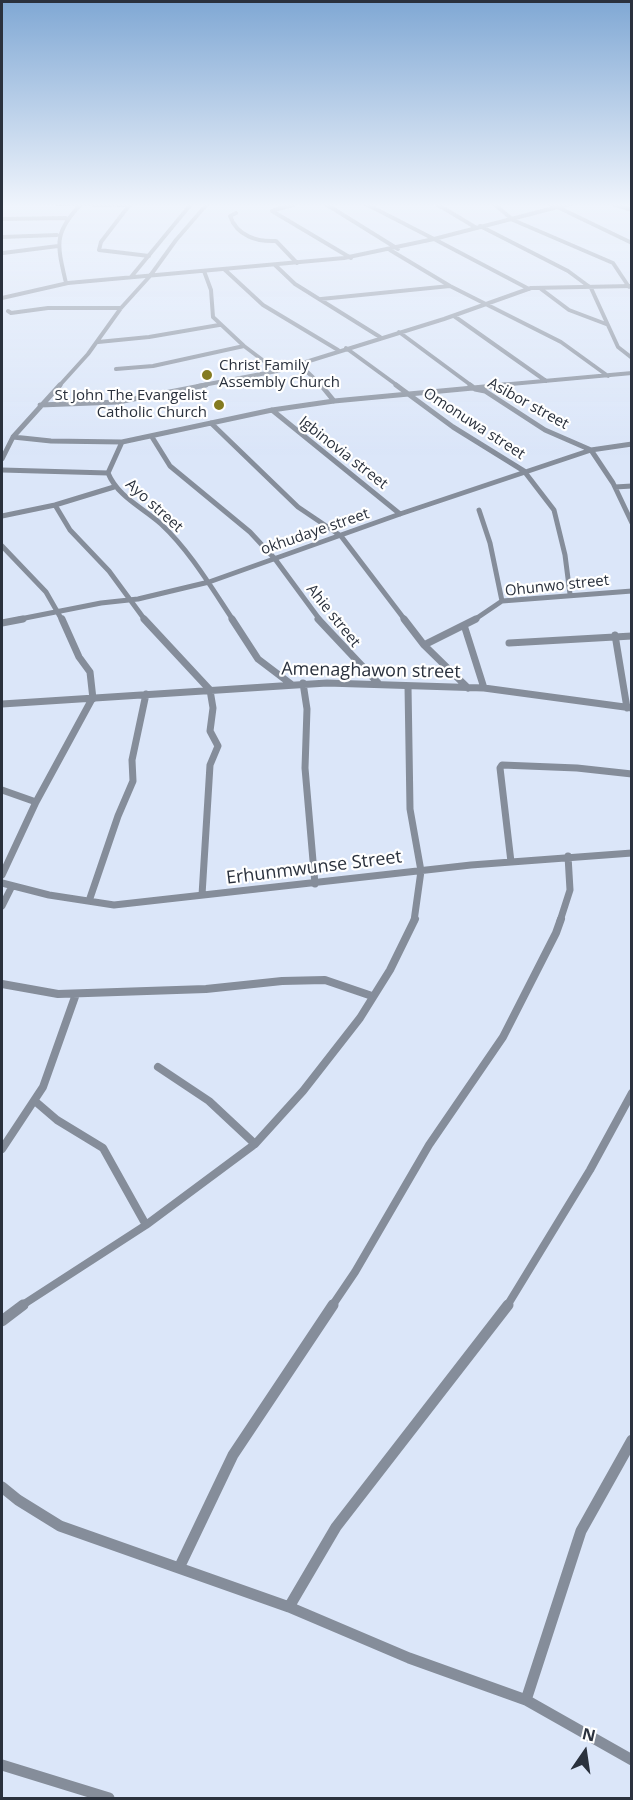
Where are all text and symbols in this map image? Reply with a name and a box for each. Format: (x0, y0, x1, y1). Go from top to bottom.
place label: Christ Family Assembly Church (219, 357, 340, 392)
marker: Christ Family Assembly Church (200, 368, 214, 382)
street label: Asibor street (485, 374, 571, 434)
street label: Omonuwa street (420, 384, 528, 464)
place label: St John The Evangelist Catholic Church (54, 387, 207, 422)
marker: St John The Evangelist Catholic Church (212, 398, 226, 412)
street label: Igbinovia street (295, 413, 391, 493)
street label: Ayo street (122, 476, 186, 536)
street label: okhudaye street (258, 505, 372, 559)
street label: Ohunwo street (504, 572, 610, 600)
street label: Ahie street (302, 581, 364, 651)
street label: Amenaghawon street (281, 659, 461, 683)
street label: Erhunmwunse Street (225, 847, 403, 889)
north arrow (555, 1722, 615, 1782)
text: N (580, 1722, 598, 1747)

